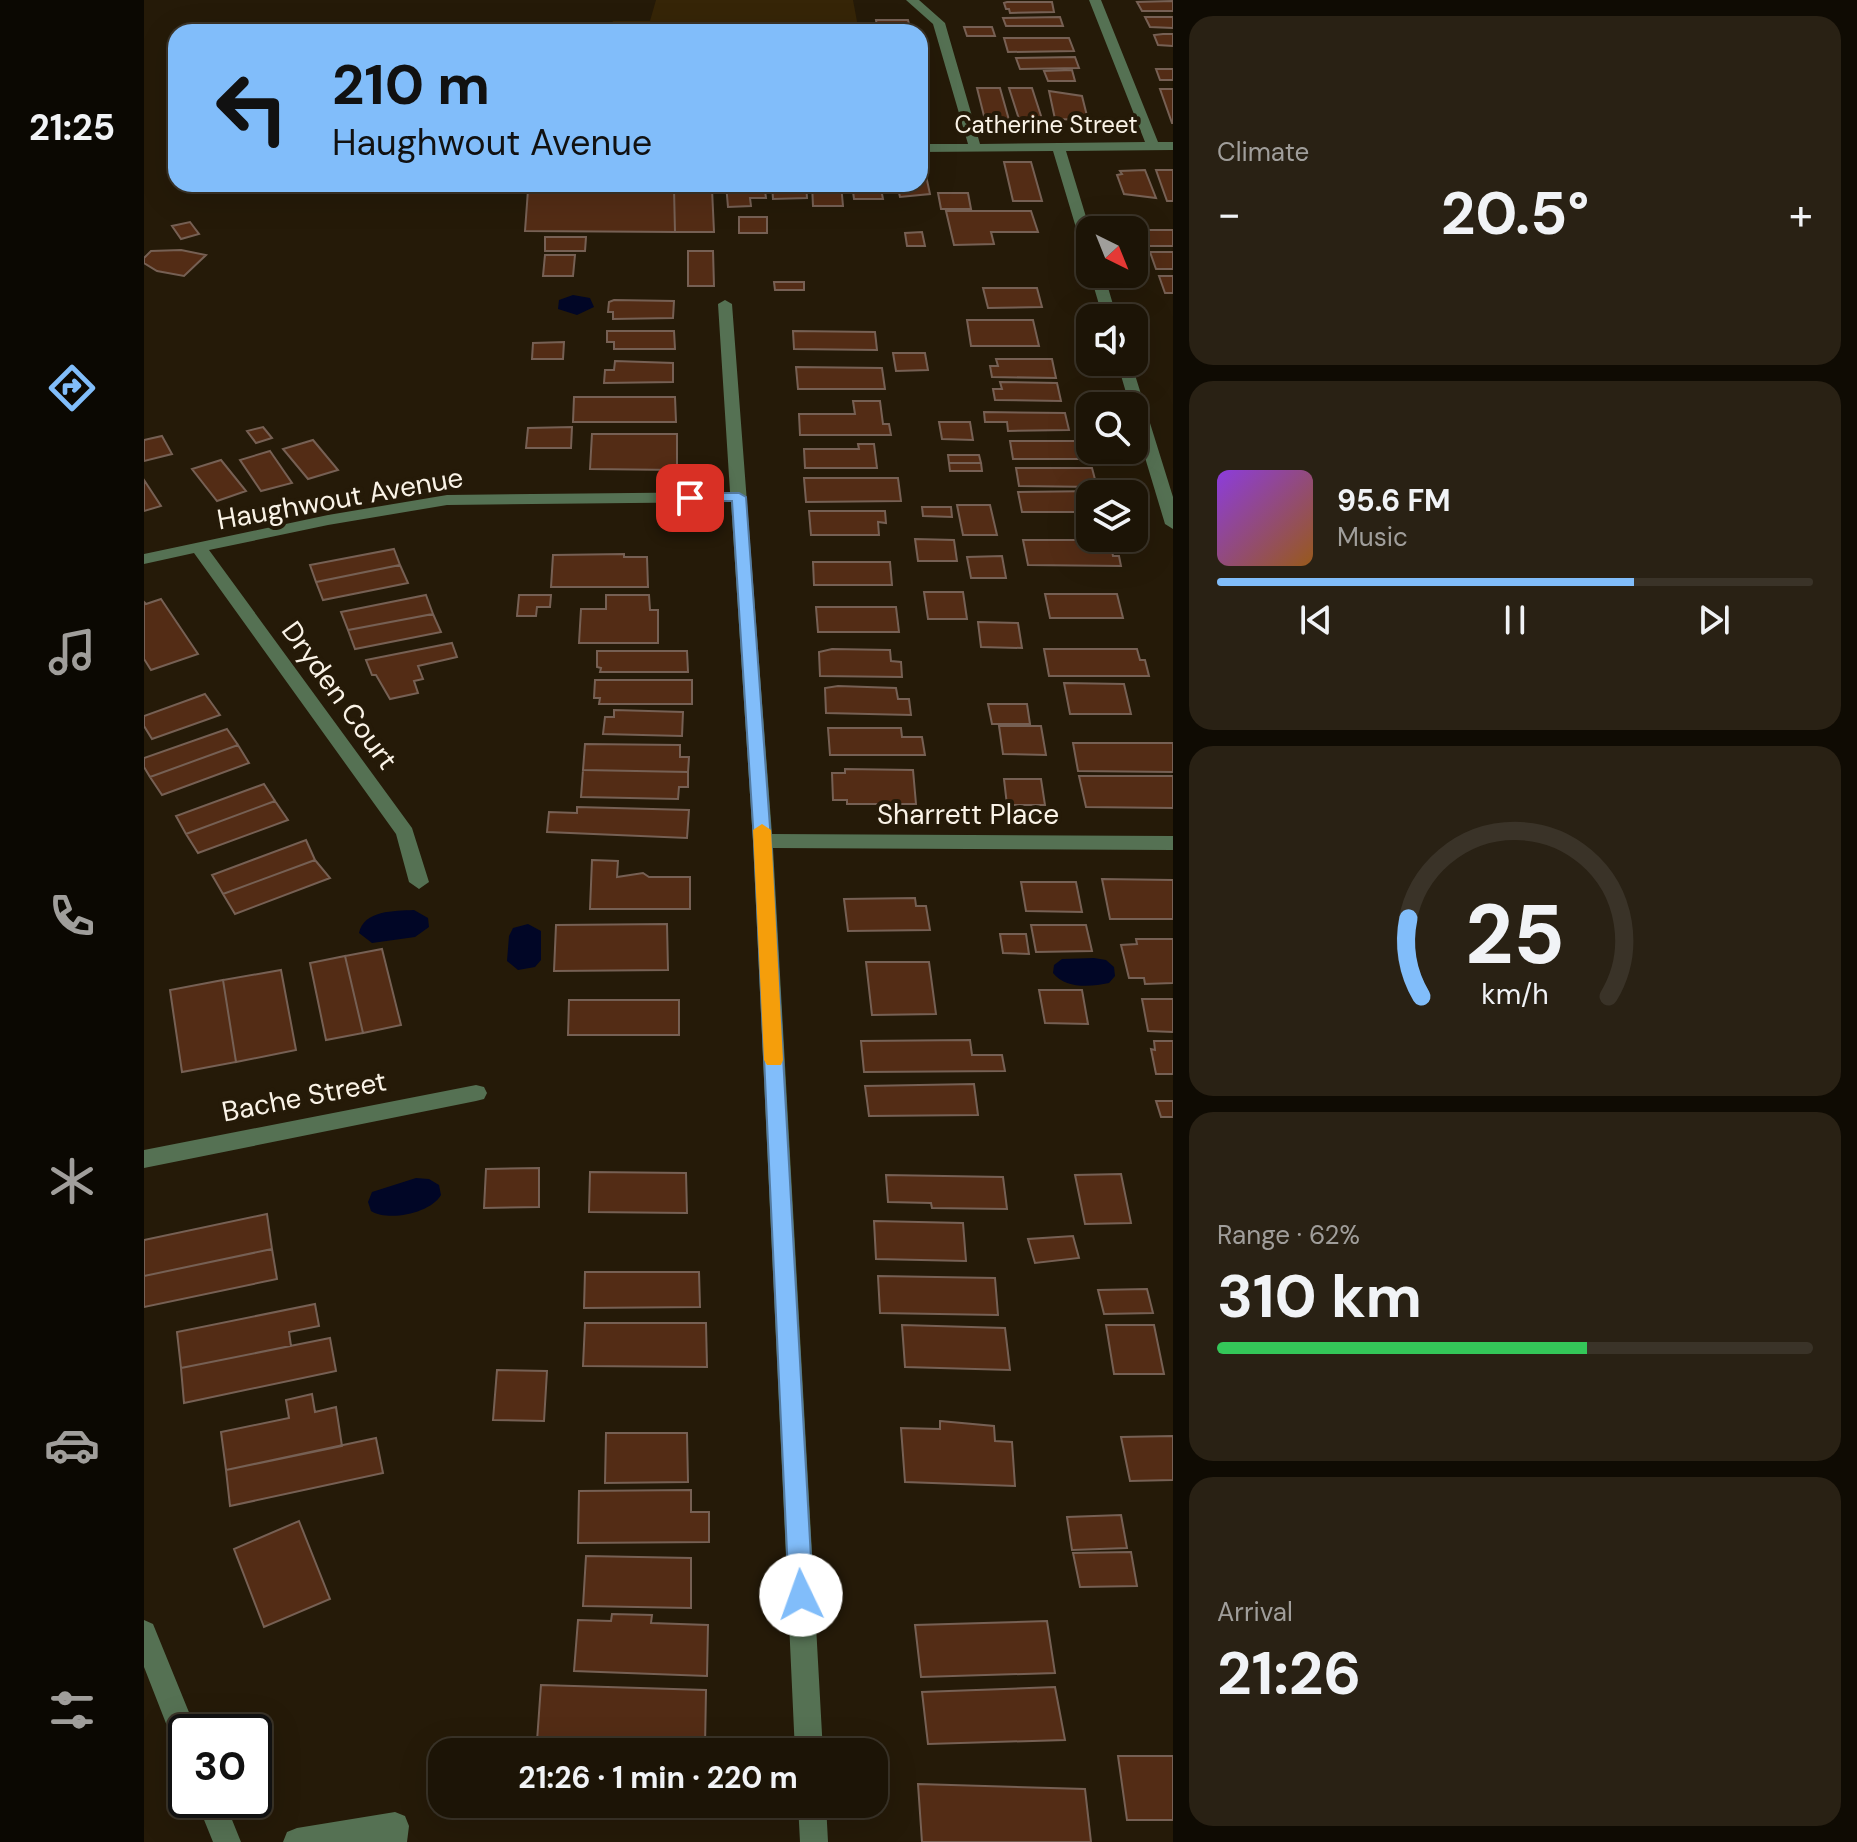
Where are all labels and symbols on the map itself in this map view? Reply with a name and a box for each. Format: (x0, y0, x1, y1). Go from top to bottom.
street label: Catherine Street (954, 109, 1138, 140)
north arrow (1076, 216, 1148, 288)
street label: Haughwout Avenue (214, 459, 466, 538)
pin (656, 464, 724, 532)
street label: Dryden Court (273, 614, 406, 777)
street label: Sharrett Place (877, 796, 1059, 833)
street label: Bache Street (219, 1062, 390, 1131)
position arrow (759, 1553, 843, 1637)
speed limit sign: 30 (168, 1714, 272, 1818)

